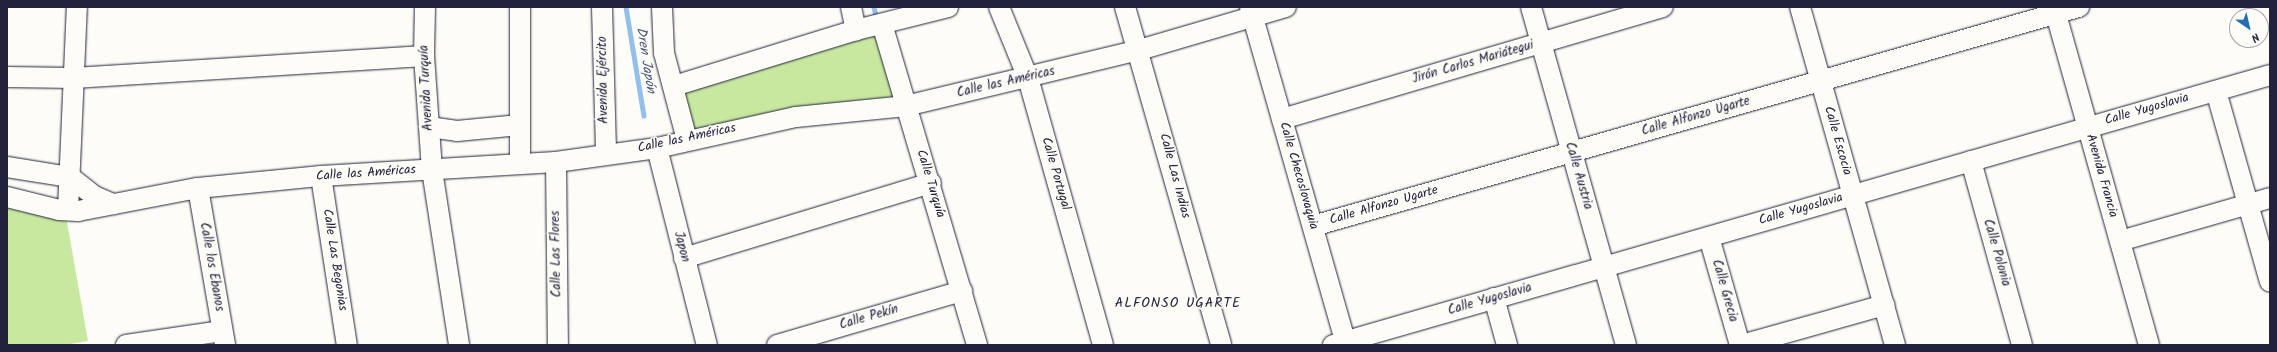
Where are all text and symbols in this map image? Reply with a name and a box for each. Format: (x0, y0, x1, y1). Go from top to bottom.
north arrow (2229, 8, 2269, 48)
water label: Dren Japón (632, 26, 660, 94)
text: N (2247, 28, 2263, 47)
street label: Avenida Ejército (595, 36, 613, 124)
street label: Jirón Carlos Mariátegui (1410, 38, 1536, 88)
street label: Avenida Turquía (417, 45, 437, 131)
street label: Calle las Américas (955, 64, 1057, 102)
street label: Calle Yugoslavia (2103, 91, 2191, 129)
street label: Calle Alfonzo Ugarte (1640, 94, 1752, 140)
street label: Calle Escocia (1820, 105, 1854, 177)
street label: Calle Checoslovaquia (1275, 120, 1321, 232)
street label: Calle las Américas (636, 121, 738, 157)
street label: Calle Las Indias (1155, 132, 1193, 220)
street label: Avenida Francia (2082, 132, 2120, 220)
street label: Calle Portugal (1037, 136, 1073, 212)
street label: Calle Austria (1561, 140, 1595, 212)
street label: Calle Turquía (912, 148, 948, 220)
street label: Calle las Américas (316, 163, 416, 185)
street label: Calle Alfonzo Ugarte (1328, 183, 1440, 229)
street label: Calle Yugoslavia (1757, 191, 1845, 229)
street label: Calle Las Begonias (318, 208, 350, 312)
street label: Calle Las Flores (548, 210, 566, 298)
street label: Calle Polonia (1979, 217, 2013, 289)
street label: Calle los Ebanos (196, 221, 226, 313)
street label: Japon (670, 230, 692, 264)
street label: Calle Grecia (1708, 258, 1740, 324)
street label: Calle Yugoslavia (1446, 281, 1534, 319)
district label: ALFONSO UGARTE (1115, 295, 1241, 311)
street label: Calle Pekín (838, 302, 900, 334)

